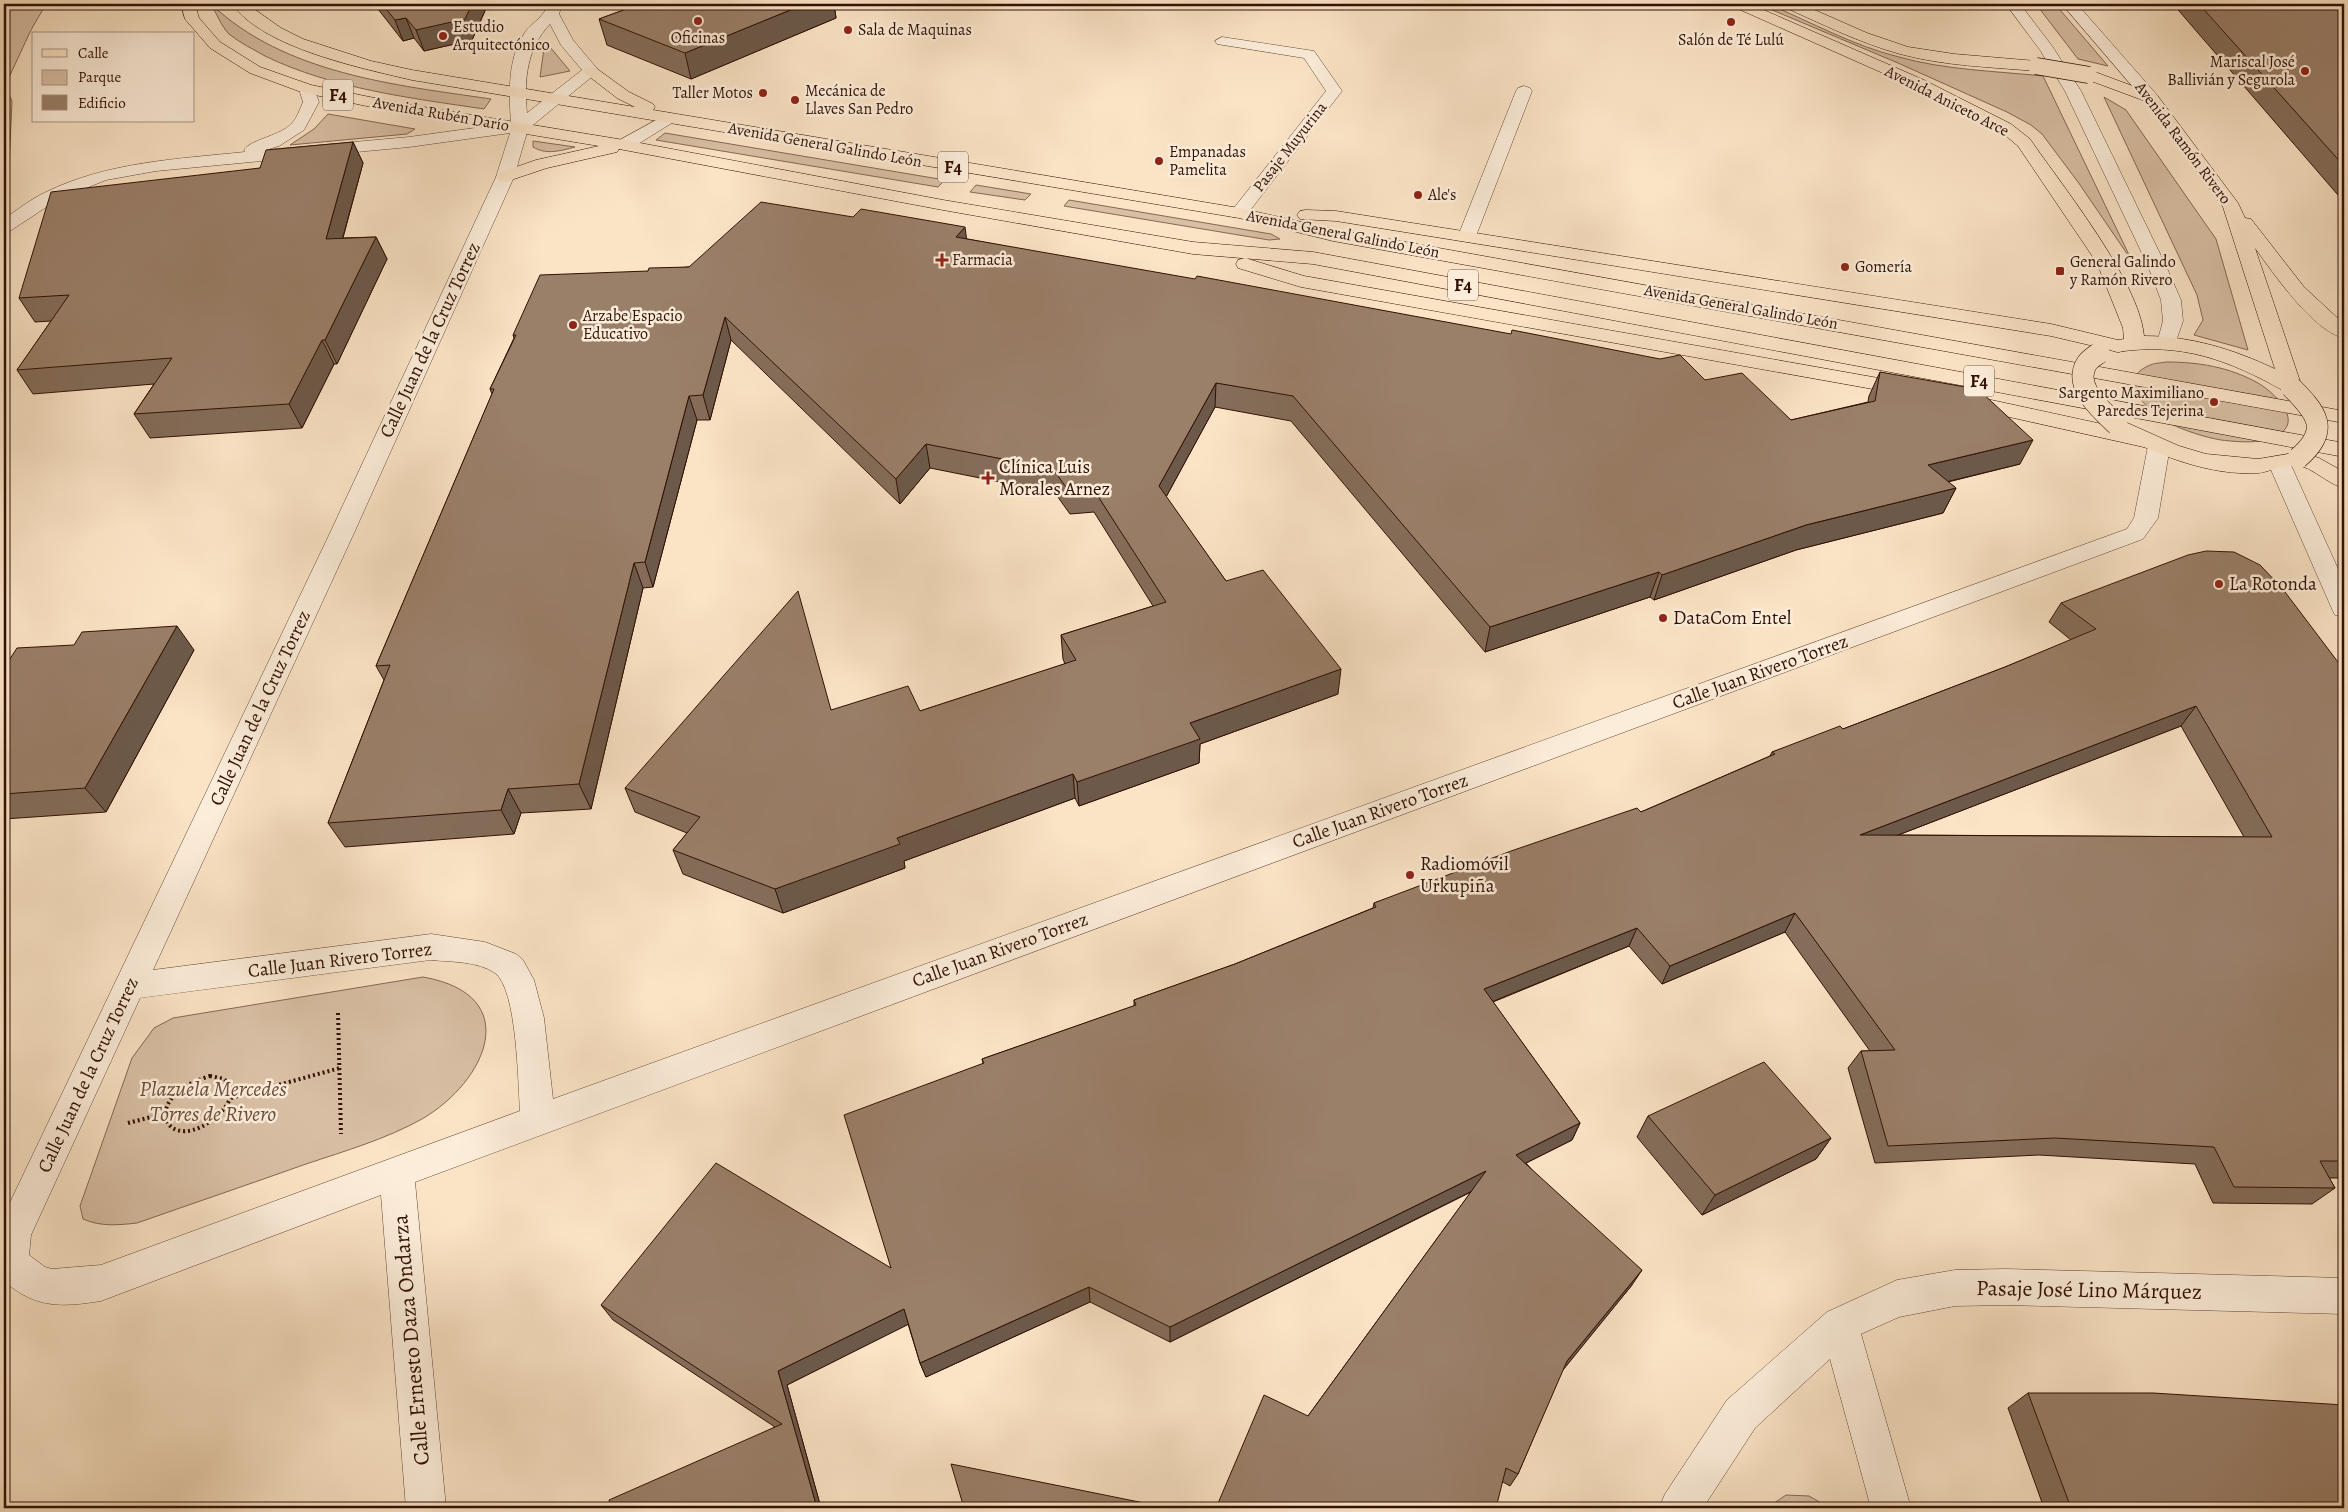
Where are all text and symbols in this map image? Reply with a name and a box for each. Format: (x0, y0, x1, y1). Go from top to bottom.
marker: Oficinas (692, 15, 704, 27)
place label: Estudio Arquitectónico (452, 16, 550, 56)
marker: Salón de Té Lulú (1725, 16, 1737, 28)
place label: Sala de Maquinas (858, 19, 972, 41)
marker: Sala de Maquinas (842, 24, 854, 36)
place label: Oficinas (671, 27, 725, 49)
place label: Salón de Té Lulú (1678, 29, 1784, 51)
marker: Estudio Arquitectónico (437, 30, 449, 42)
legend (32, 32, 195, 122)
text: Calle (78, 43, 109, 63)
place label: Mariscal José Ballivián y Segurola (2167, 51, 2296, 91)
street label: Avenida Aniceto Arce (1880, 60, 2013, 142)
marker: Mariscal José Ballivián y Segurola (2299, 65, 2311, 77)
text: Parque (78, 67, 121, 87)
street label: Avenida Ramón Rivero (2129, 77, 2236, 209)
road number: F4 (323, 80, 353, 110)
place label: Mecánica de Llaves San Pedro (805, 80, 913, 120)
place label: Taller Motos (672, 82, 753, 104)
marker: Taller Motos (757, 87, 769, 99)
street label: Avenida Rubén Darío (370, 91, 511, 137)
text: Edificio (78, 93, 126, 113)
marker: Mecánica de Llaves San Pedro (789, 94, 801, 106)
street label: Pasaje Muyurina (1248, 97, 1332, 197)
street label: Avenida General Galindo León (725, 117, 924, 173)
place label: Empanadas Pamelita (1169, 141, 1246, 181)
road number: F4 (938, 152, 968, 182)
marker: Empanadas Pamelita (1153, 155, 1165, 167)
place label: Ale's (1427, 184, 1457, 206)
marker: Ale's (1412, 189, 1424, 201)
street label: Avenida General Galindo León (1244, 204, 1442, 264)
street label: Calle Juan de la Cruz Torrez (373, 238, 487, 442)
place label: Farmacia (952, 249, 1013, 271)
place label: General Galindo y Ramón Rivero (2069, 251, 2176, 291)
marker: Farmacia (936, 254, 948, 266)
place label: Gomería (1855, 256, 1912, 278)
marker: Gomería (1839, 261, 1851, 273)
marker: General Galindo y Ramón Rivero (2054, 265, 2066, 277)
road number: F4 (1448, 270, 1478, 300)
street label: Avenida General Galindo León (1641, 279, 1840, 335)
place label: Arzabe Espacio Educativo (582, 305, 683, 345)
marker: Arzabe Espacio Educativo (567, 319, 579, 331)
road number: F4 (1964, 366, 1994, 396)
place label: Sargento Maximiliano Paredes Tejerina (2058, 382, 2205, 422)
marker: Sargento Maximiliano Paredes Tejerina (2208, 396, 2220, 408)
place label: Clínica Luis Morales Arnez (999, 454, 1110, 502)
marker: Clínica Luis Morales Arnez (981, 471, 995, 485)
place label: La Rotonda (2229, 571, 2317, 597)
marker: La Rotonda (2213, 578, 2225, 590)
place label: DataCom Entel (1673, 605, 1792, 631)
street label: Calle Juan de la Cruz Torrez (203, 606, 317, 810)
marker: DataCom Entel (1657, 612, 1669, 624)
street label: Calle Juan Rivero Torrez (1668, 628, 1852, 716)
street label: Calle Juan Rivero Torrez (1288, 767, 1472, 855)
place label: Radiomóvil Urkupiña (1420, 851, 1509, 899)
marker: Radiomóvil Urkupiña (1404, 869, 1416, 881)
street label: Calle Juan Rivero Torrez (908, 906, 1092, 994)
street label: Calle Juan Rivero Torrez (246, 936, 434, 984)
street label: Calle Juan de la Cruz Torrez (31, 973, 145, 1177)
park label: Plazuela Mercedes Torres de Rivero (139, 1074, 287, 1129)
street label: Calle Ernesto Daza Ondarza (385, 1213, 437, 1467)
street label: Pasaje José Lino Márquez (1976, 1273, 2202, 1307)

